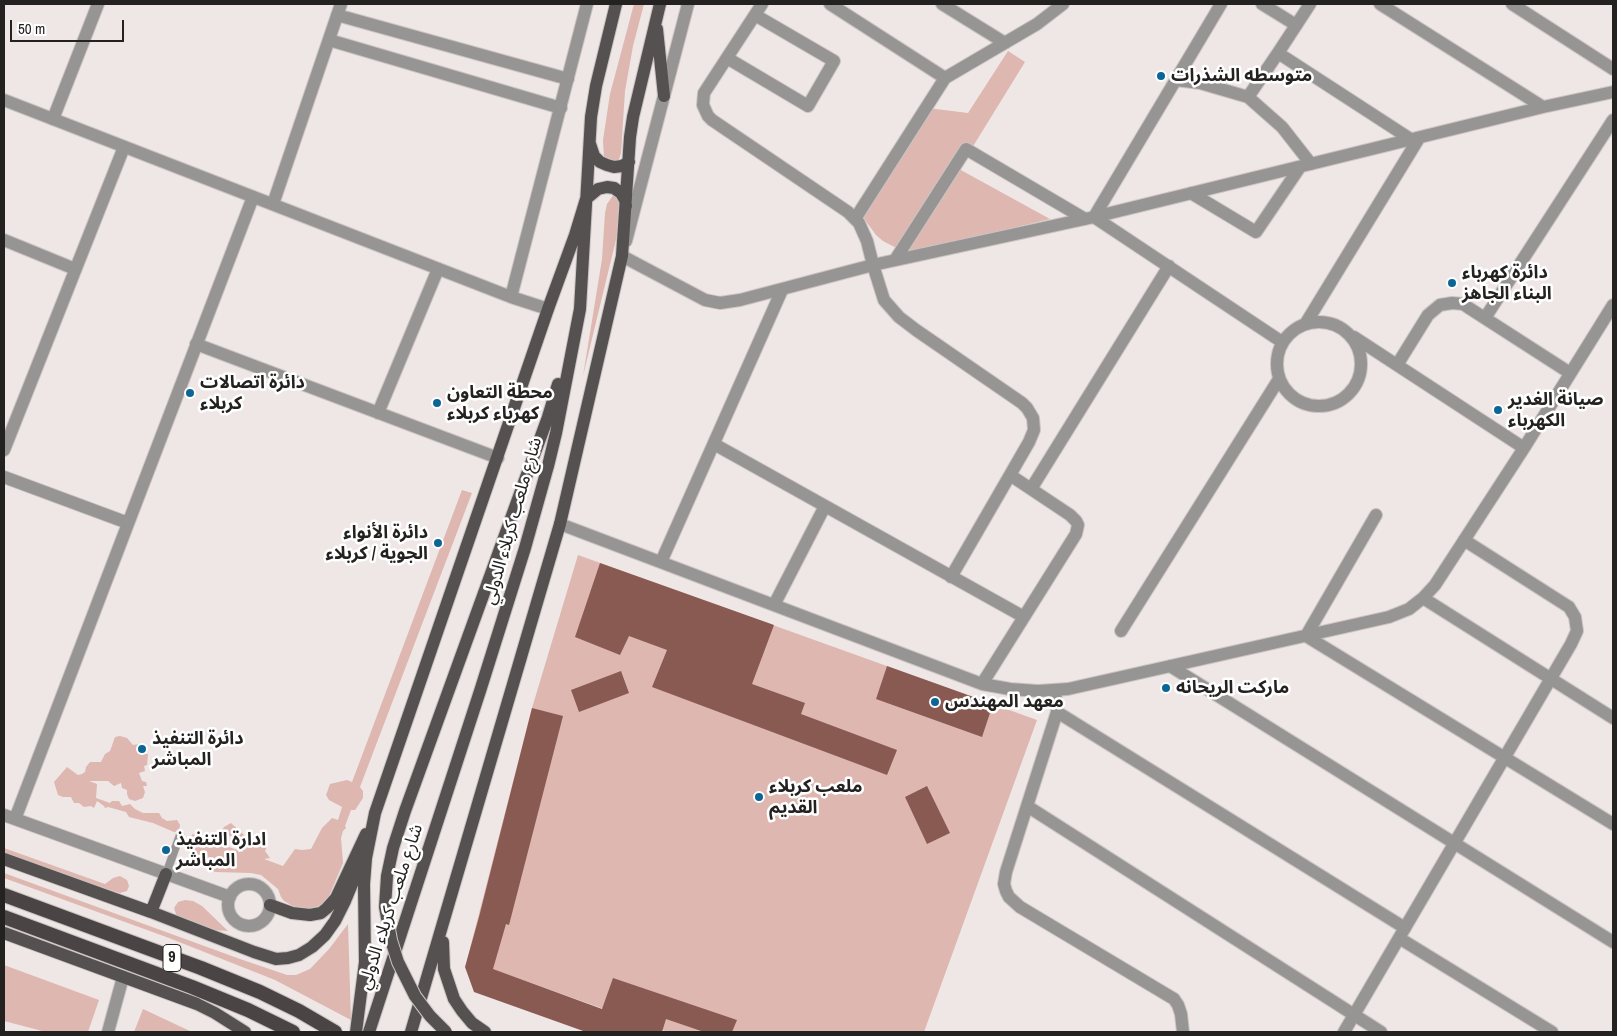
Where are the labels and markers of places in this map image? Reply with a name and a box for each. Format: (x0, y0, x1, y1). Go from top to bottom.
place label: متوسطه الشذرات (1171, 65, 1312, 87)
marker: متوسطه الشذرات (1155, 70, 1167, 82)
place label: دائرة كهرباء البناء الجاهز (1462, 262, 1552, 304)
marker: دائرة كهرباء البناء الجاهز (1446, 277, 1458, 289)
place label: دائرة اتصالات كربلاء (200, 372, 305, 414)
place label: محطة التعاون كهرباء كربلاء (447, 382, 553, 424)
marker: دائرة اتصالات كربلاء (184, 387, 196, 399)
place label: صيانة الغدير الكهرباء (1508, 389, 1603, 432)
marker: محطة التعاون كهرباء كربلاء (431, 397, 443, 409)
marker: صيانة الغدير الكهرباء (1492, 404, 1504, 416)
place label: دائرة الأنواء الجوية / كربلاء (326, 522, 428, 564)
marker: دائرة الأنواء الجوية / كربلاء (432, 537, 444, 549)
place label: ماركت الريحانه (1176, 677, 1289, 699)
marker: ماركت الريحانه (1160, 682, 1172, 694)
place label: معهد المهندس (945, 691, 1064, 713)
marker: معهد المهندس (929, 696, 941, 708)
place label: دائرة التنفيذ المباشر (152, 728, 244, 771)
marker: دائرة التنفيذ المباشر (136, 743, 148, 755)
place label: ملعب كربلاء القديم (769, 776, 862, 819)
marker: ملعب كربلاء القديم (753, 791, 765, 803)
place label: ادارة التنفيذ المباشر (176, 829, 266, 872)
marker: ادارة التنفيذ المباشر (160, 844, 172, 856)

